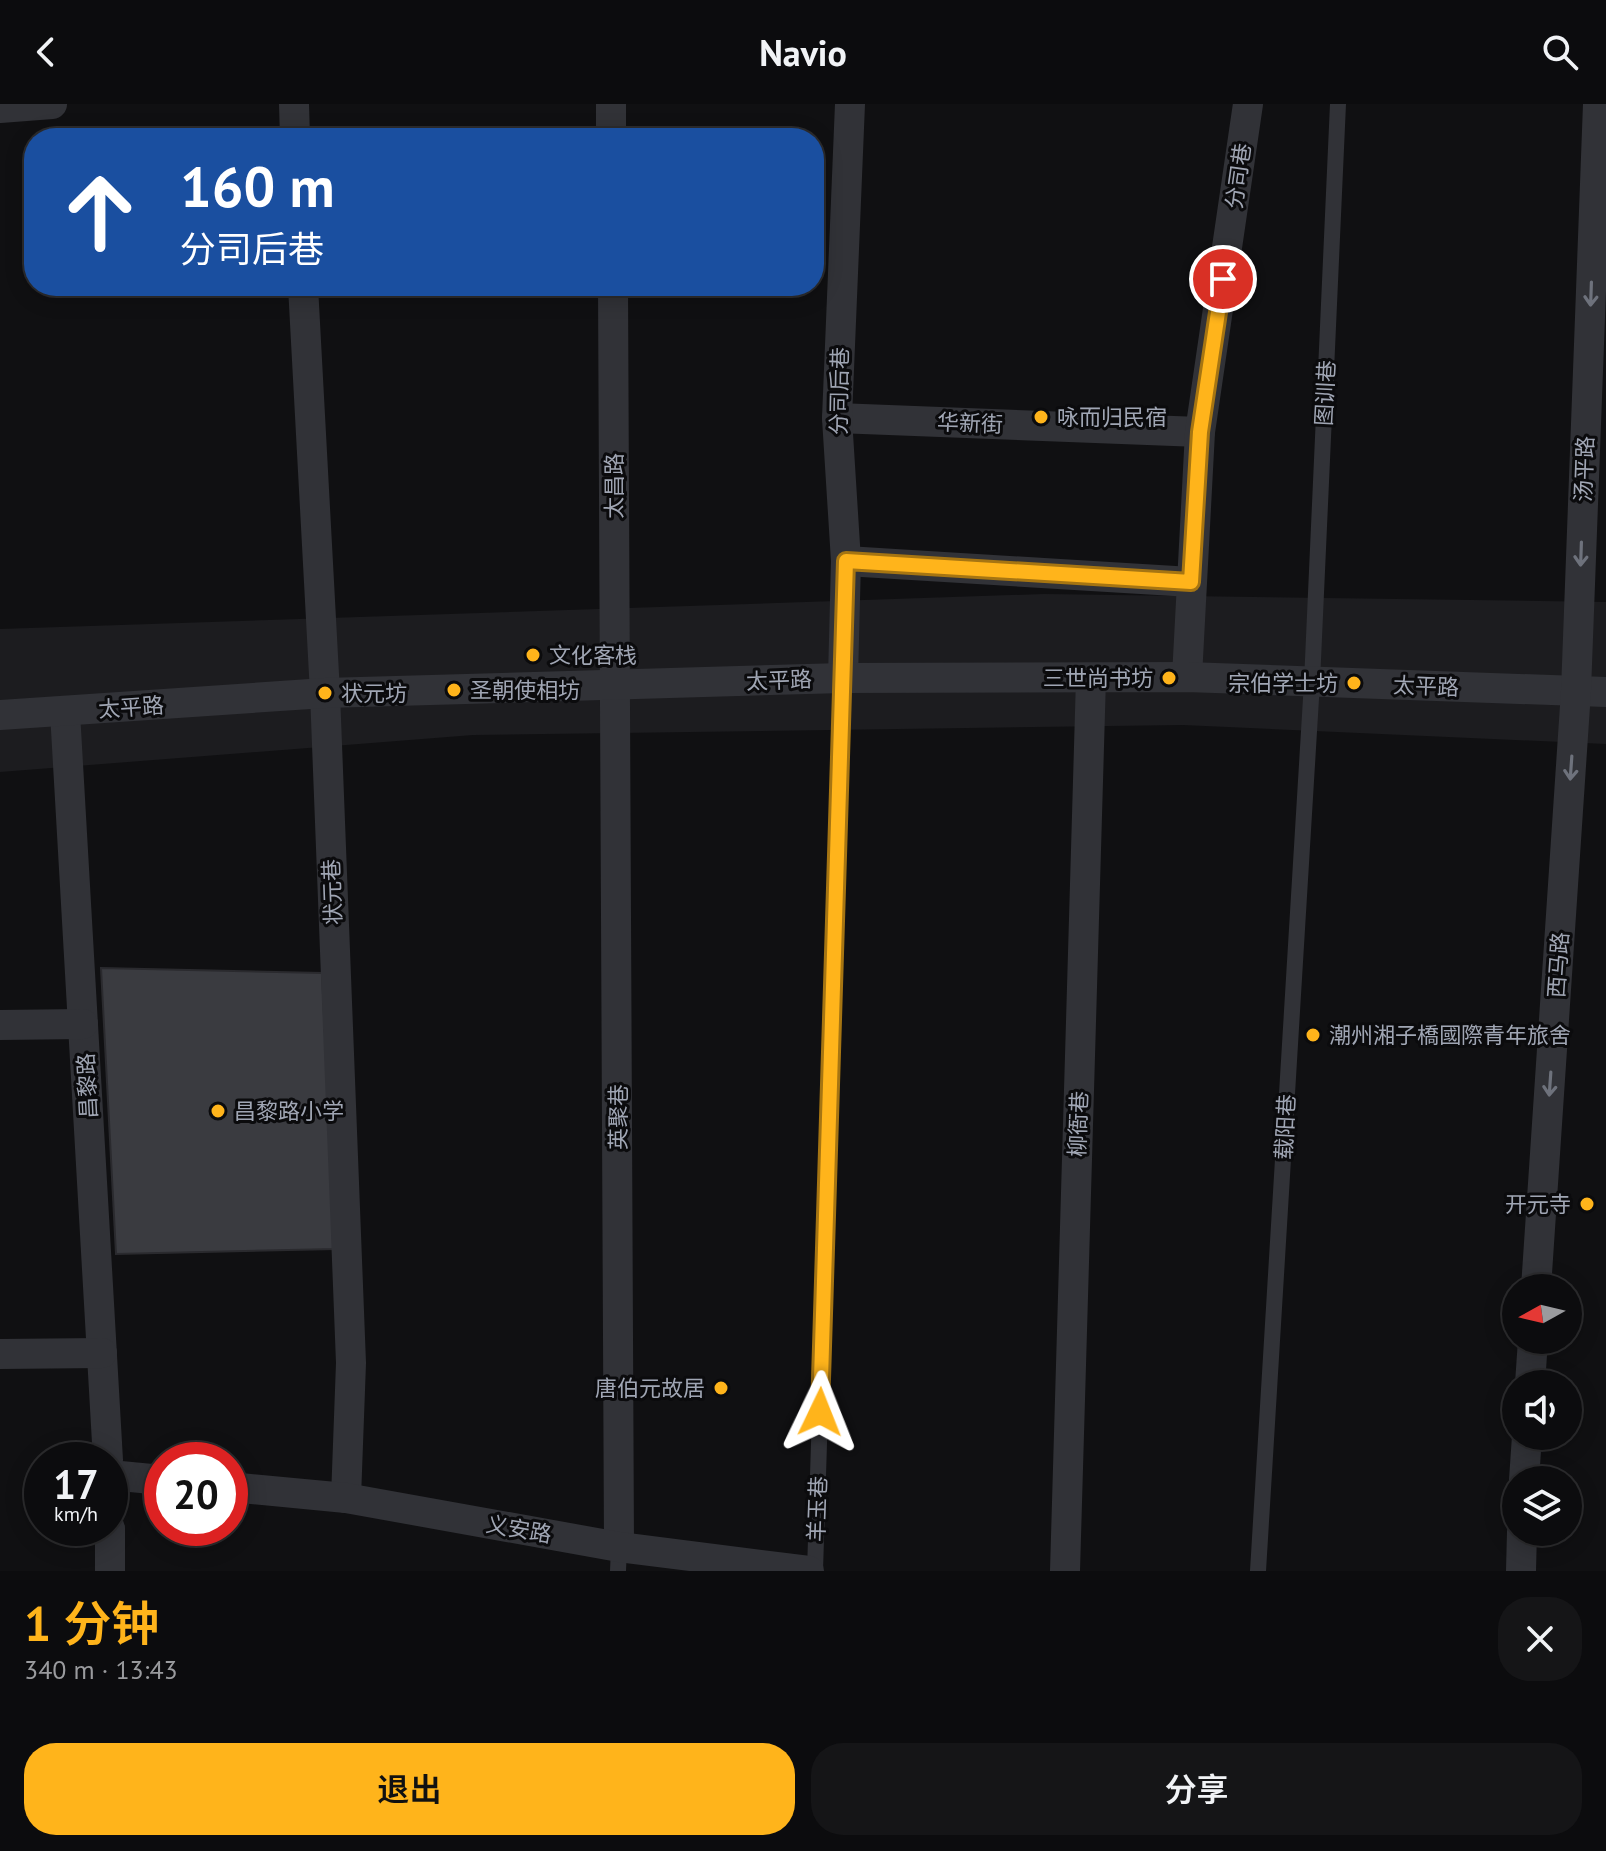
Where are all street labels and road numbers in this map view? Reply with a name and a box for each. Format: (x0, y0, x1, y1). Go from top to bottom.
street label: 分司巷 (1220, 141, 1256, 211)
street label: 分司后巷 (824, 347, 854, 435)
street label: 图训巷 (1309, 359, 1341, 427)
street label: 华新街 (937, 408, 1003, 438)
street label: 汤平路 (1569, 436, 1599, 502)
street label: 太昌路 (600, 453, 628, 519)
street label: 太平路 (746, 665, 812, 695)
street label: 太平路 (1393, 671, 1459, 701)
street label: 太平路 (97, 691, 165, 723)
street label: 状元巷 (317, 859, 347, 925)
street label: 西马路 (1542, 931, 1574, 999)
street label: 昌黎路 (71, 1052, 103, 1120)
street label: 英聚巷 (604, 1084, 632, 1150)
street label: 柳衙巷 (1063, 1091, 1093, 1157)
street label: 载阳巷 (1269, 1093, 1301, 1161)
street label: 羊玉巷 (802, 1476, 832, 1542)
street label: 义安路 (484, 1509, 554, 1549)

